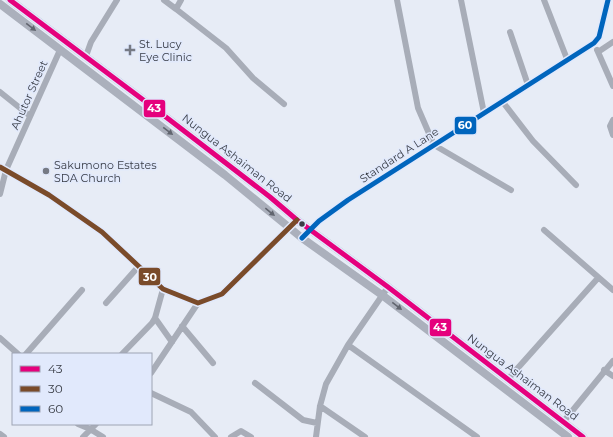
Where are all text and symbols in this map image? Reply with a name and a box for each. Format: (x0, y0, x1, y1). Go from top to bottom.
one-way arrow (26, 23, 37, 32)
place label: St. Lucy Eye Clinic (139, 37, 192, 64)
marker: St. Lucy Eye Clinic (124, 44, 136, 56)
street label: Ahutor Street (7, 58, 51, 132)
line badge: 43 (143, 99, 166, 118)
text: 43 (147, 101, 161, 115)
street label: Nungua Ashaiman Road (179, 111, 295, 205)
line badge: 60 (454, 116, 477, 135)
text: 60 (458, 118, 473, 132)
street label: Standard A Lane (357, 124, 441, 186)
one-way arrow (163, 127, 174, 136)
place label: Sakumono Estates SDA Church (54, 158, 157, 185)
marker: Sakumono Estates SDA Church (41, 166, 51, 176)
one-way arrow (265, 207, 276, 216)
unlabelled marker (297, 219, 307, 229)
line badge: 30 (138, 267, 161, 286)
text: 30 (142, 270, 158, 284)
one-way arrow (391, 302, 402, 311)
line badge: 43 (429, 318, 452, 337)
text: 43 (433, 320, 447, 334)
street label: Nungua Ashaiman Road (465, 331, 581, 423)
legend (12, 353, 152, 425)
text: 43 (48, 361, 63, 376)
text: 30 (48, 381, 63, 396)
text: 60 (48, 401, 63, 416)

